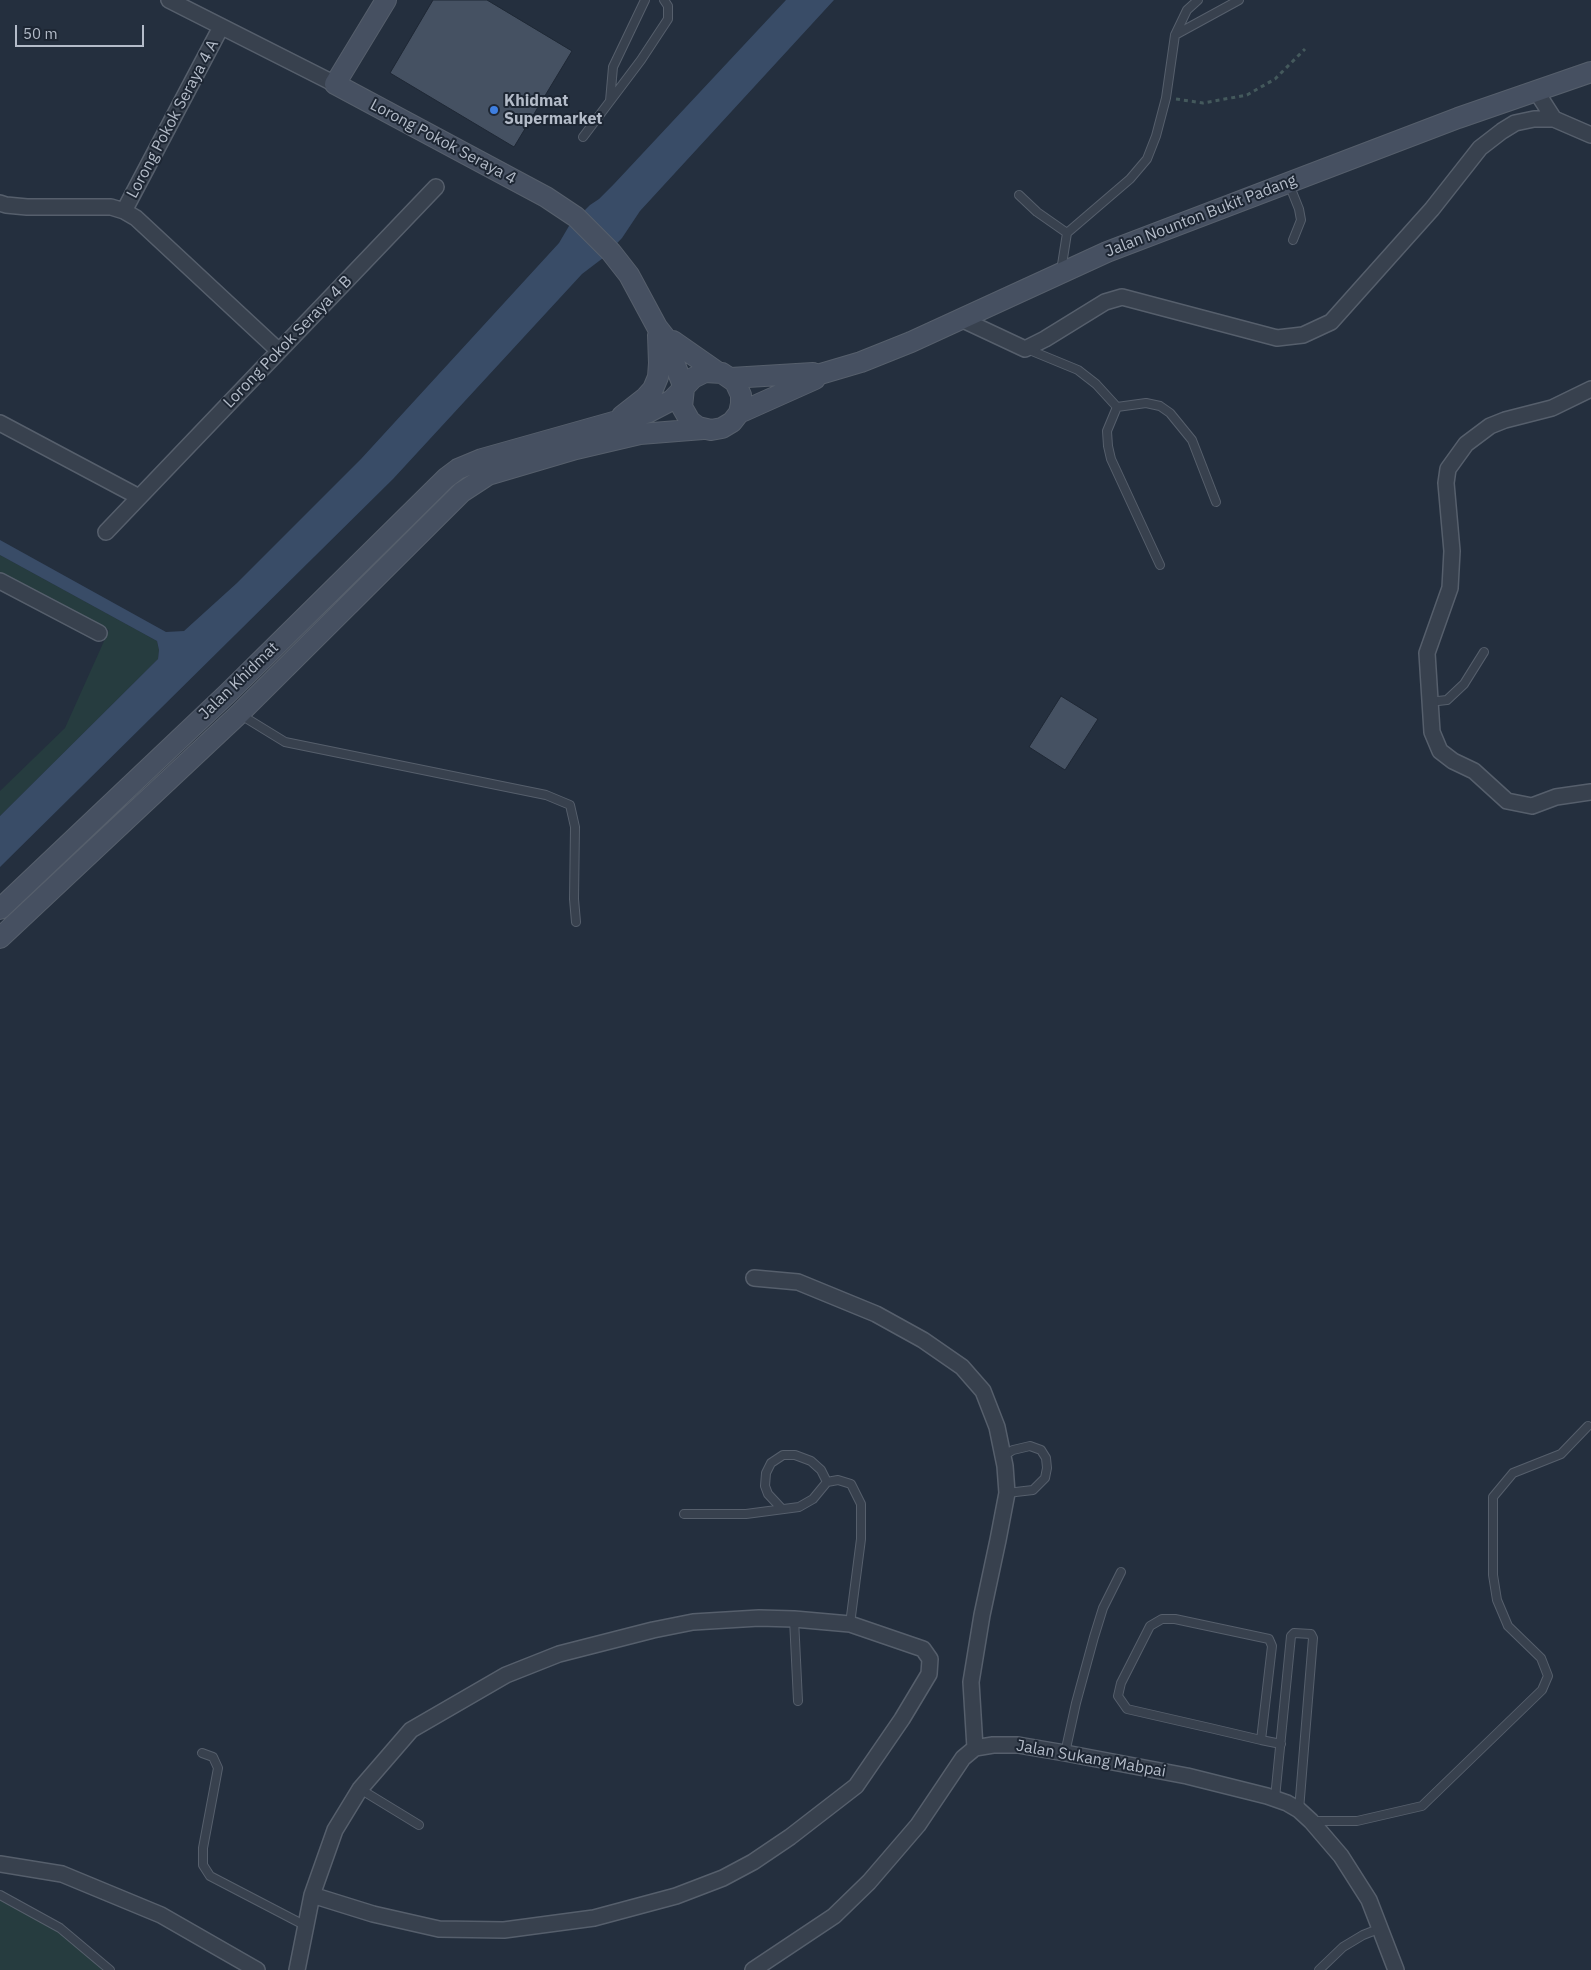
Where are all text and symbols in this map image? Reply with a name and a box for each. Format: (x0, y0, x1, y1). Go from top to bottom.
scale bar (18, 15, 146, 47)
text: 50 m (23, 24, 58, 43)
street label: Lorong Pokok Seraya 4 A (123, 37, 223, 201)
place label: Khidmat Supermarket (504, 91, 602, 129)
street label: Lorong Pokok Seraya 4 (367, 95, 519, 189)
marker: Khidmat Supermarket (488, 104, 500, 116)
street label: Jalan Nounton Bukit Padang (1103, 171, 1299, 261)
street label: Lorong Pokok Seraya 4 B (220, 272, 356, 412)
street label: Jalan Khidmat (195, 638, 283, 724)
street label: Jalan Sukang Mabpai (1015, 1736, 1167, 1782)

